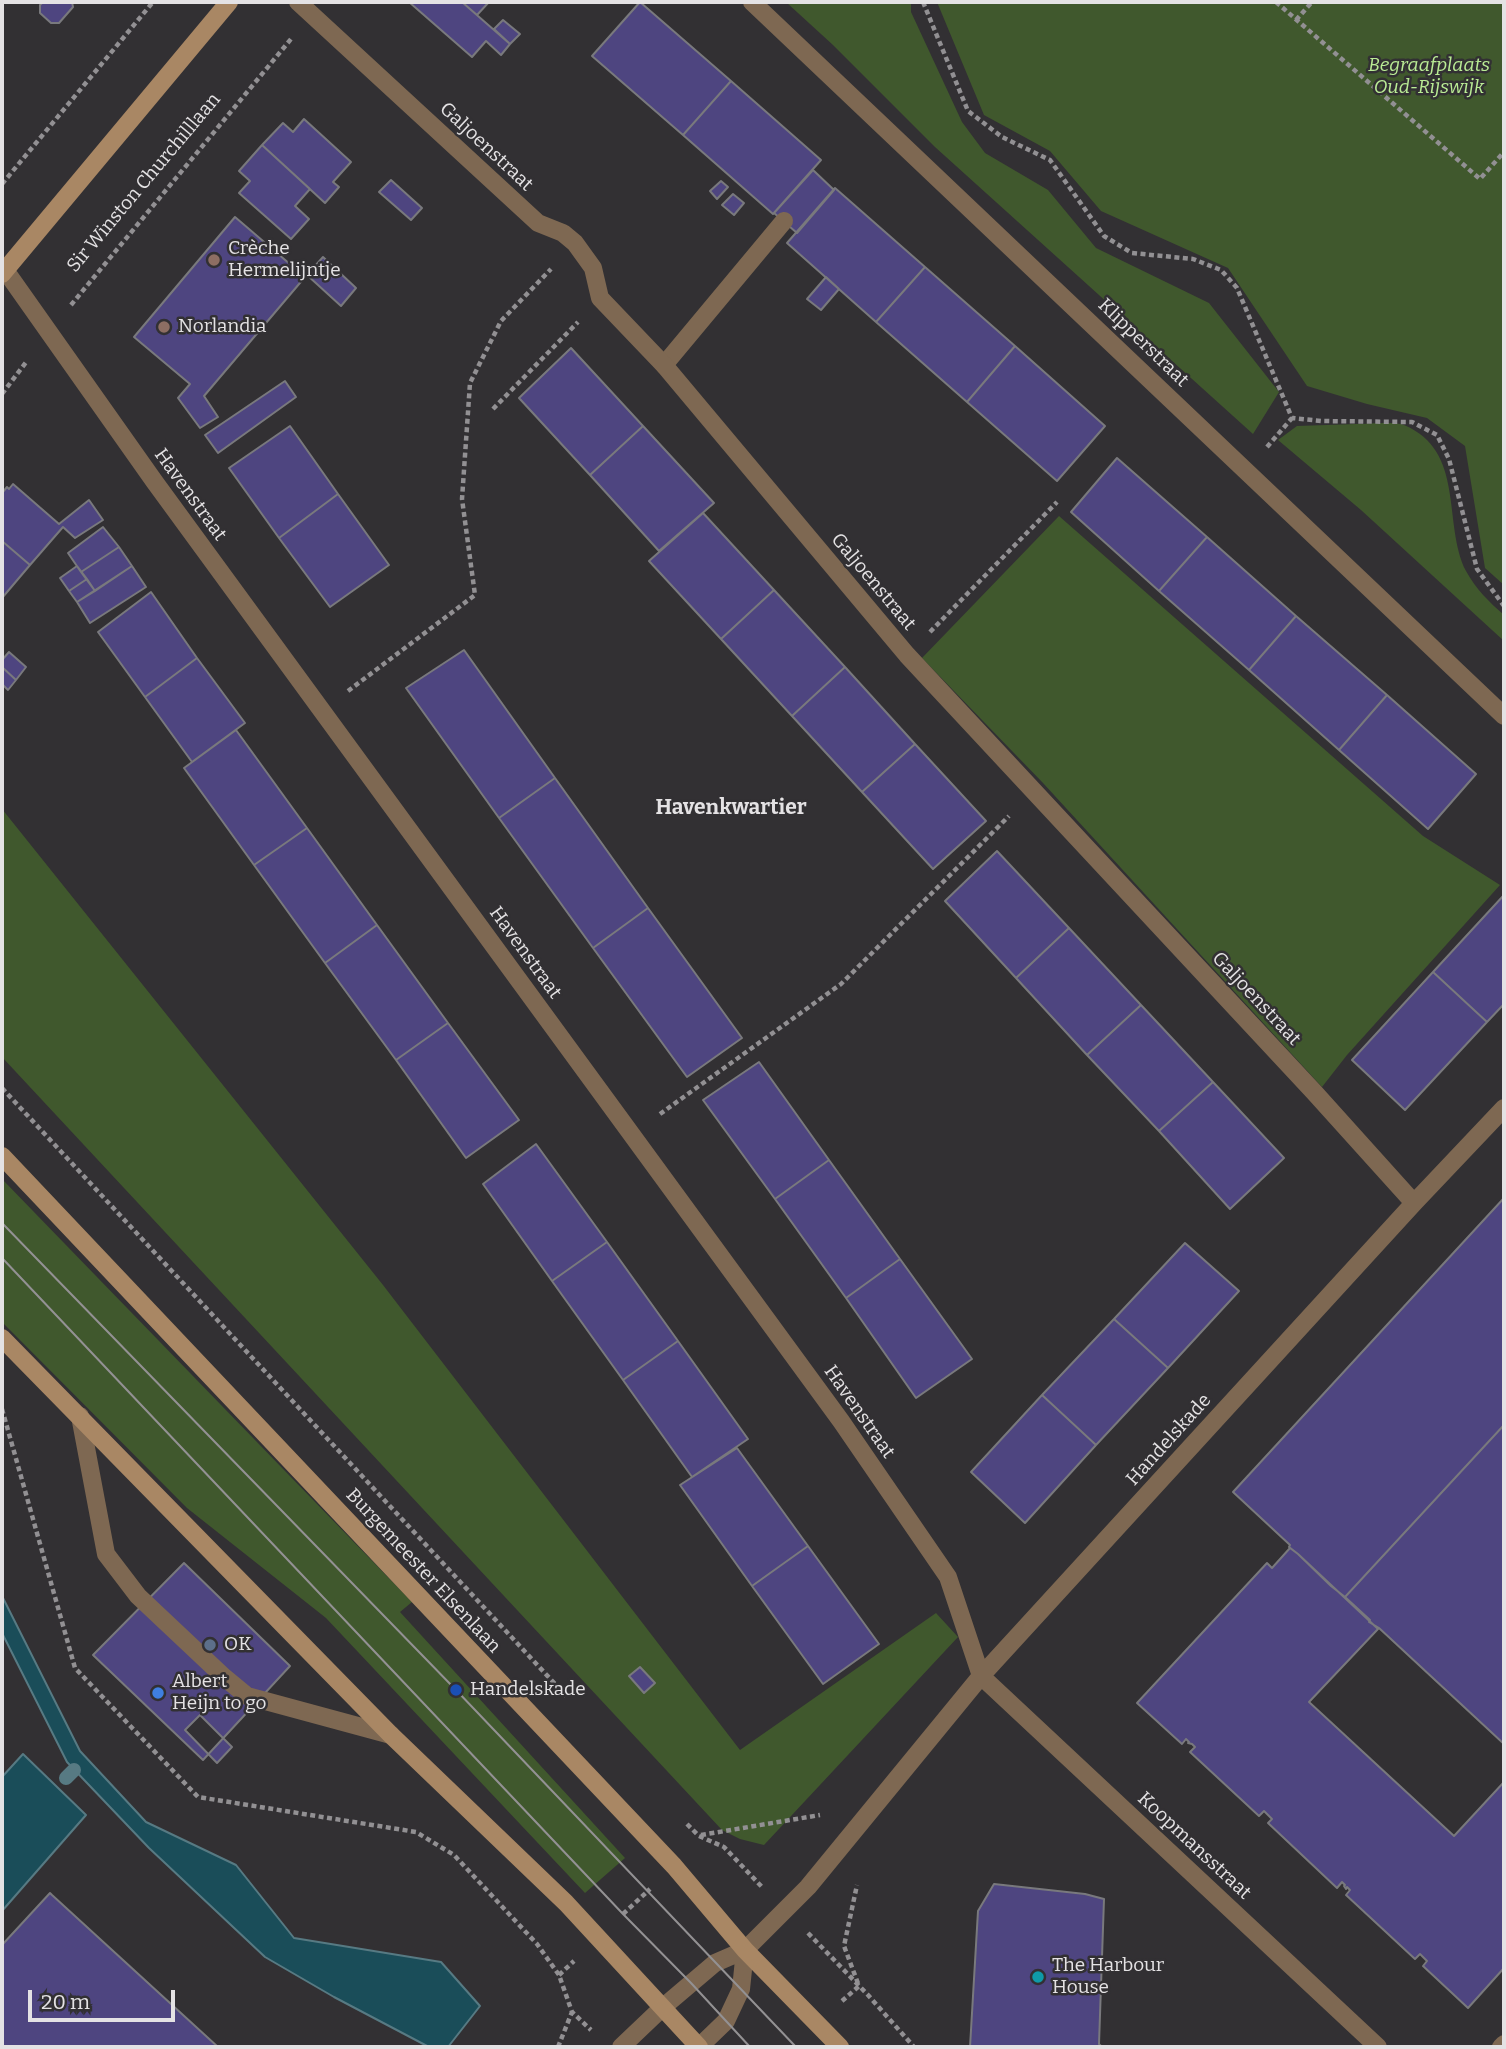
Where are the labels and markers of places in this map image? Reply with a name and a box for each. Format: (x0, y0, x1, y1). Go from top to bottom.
place label: Crèche Hermelijntje (228, 238, 341, 282)
marker: Crèche Hermelijntje (206, 252, 222, 268)
place label: Norlandia (178, 316, 266, 338)
marker: Norlandia (156, 319, 172, 335)
place label: OK (224, 1634, 252, 1656)
marker: OK (202, 1637, 218, 1653)
place label: Albert Heijn to go (172, 1671, 267, 1715)
place label: Handelskade (470, 1679, 586, 1701)
marker: Handelskade (448, 1682, 464, 1698)
marker: Albert Heijn to go (150, 1685, 166, 1701)
place label: The Harbour House (1052, 1955, 1164, 1999)
marker: The Harbour House (1030, 1969, 1046, 1985)

